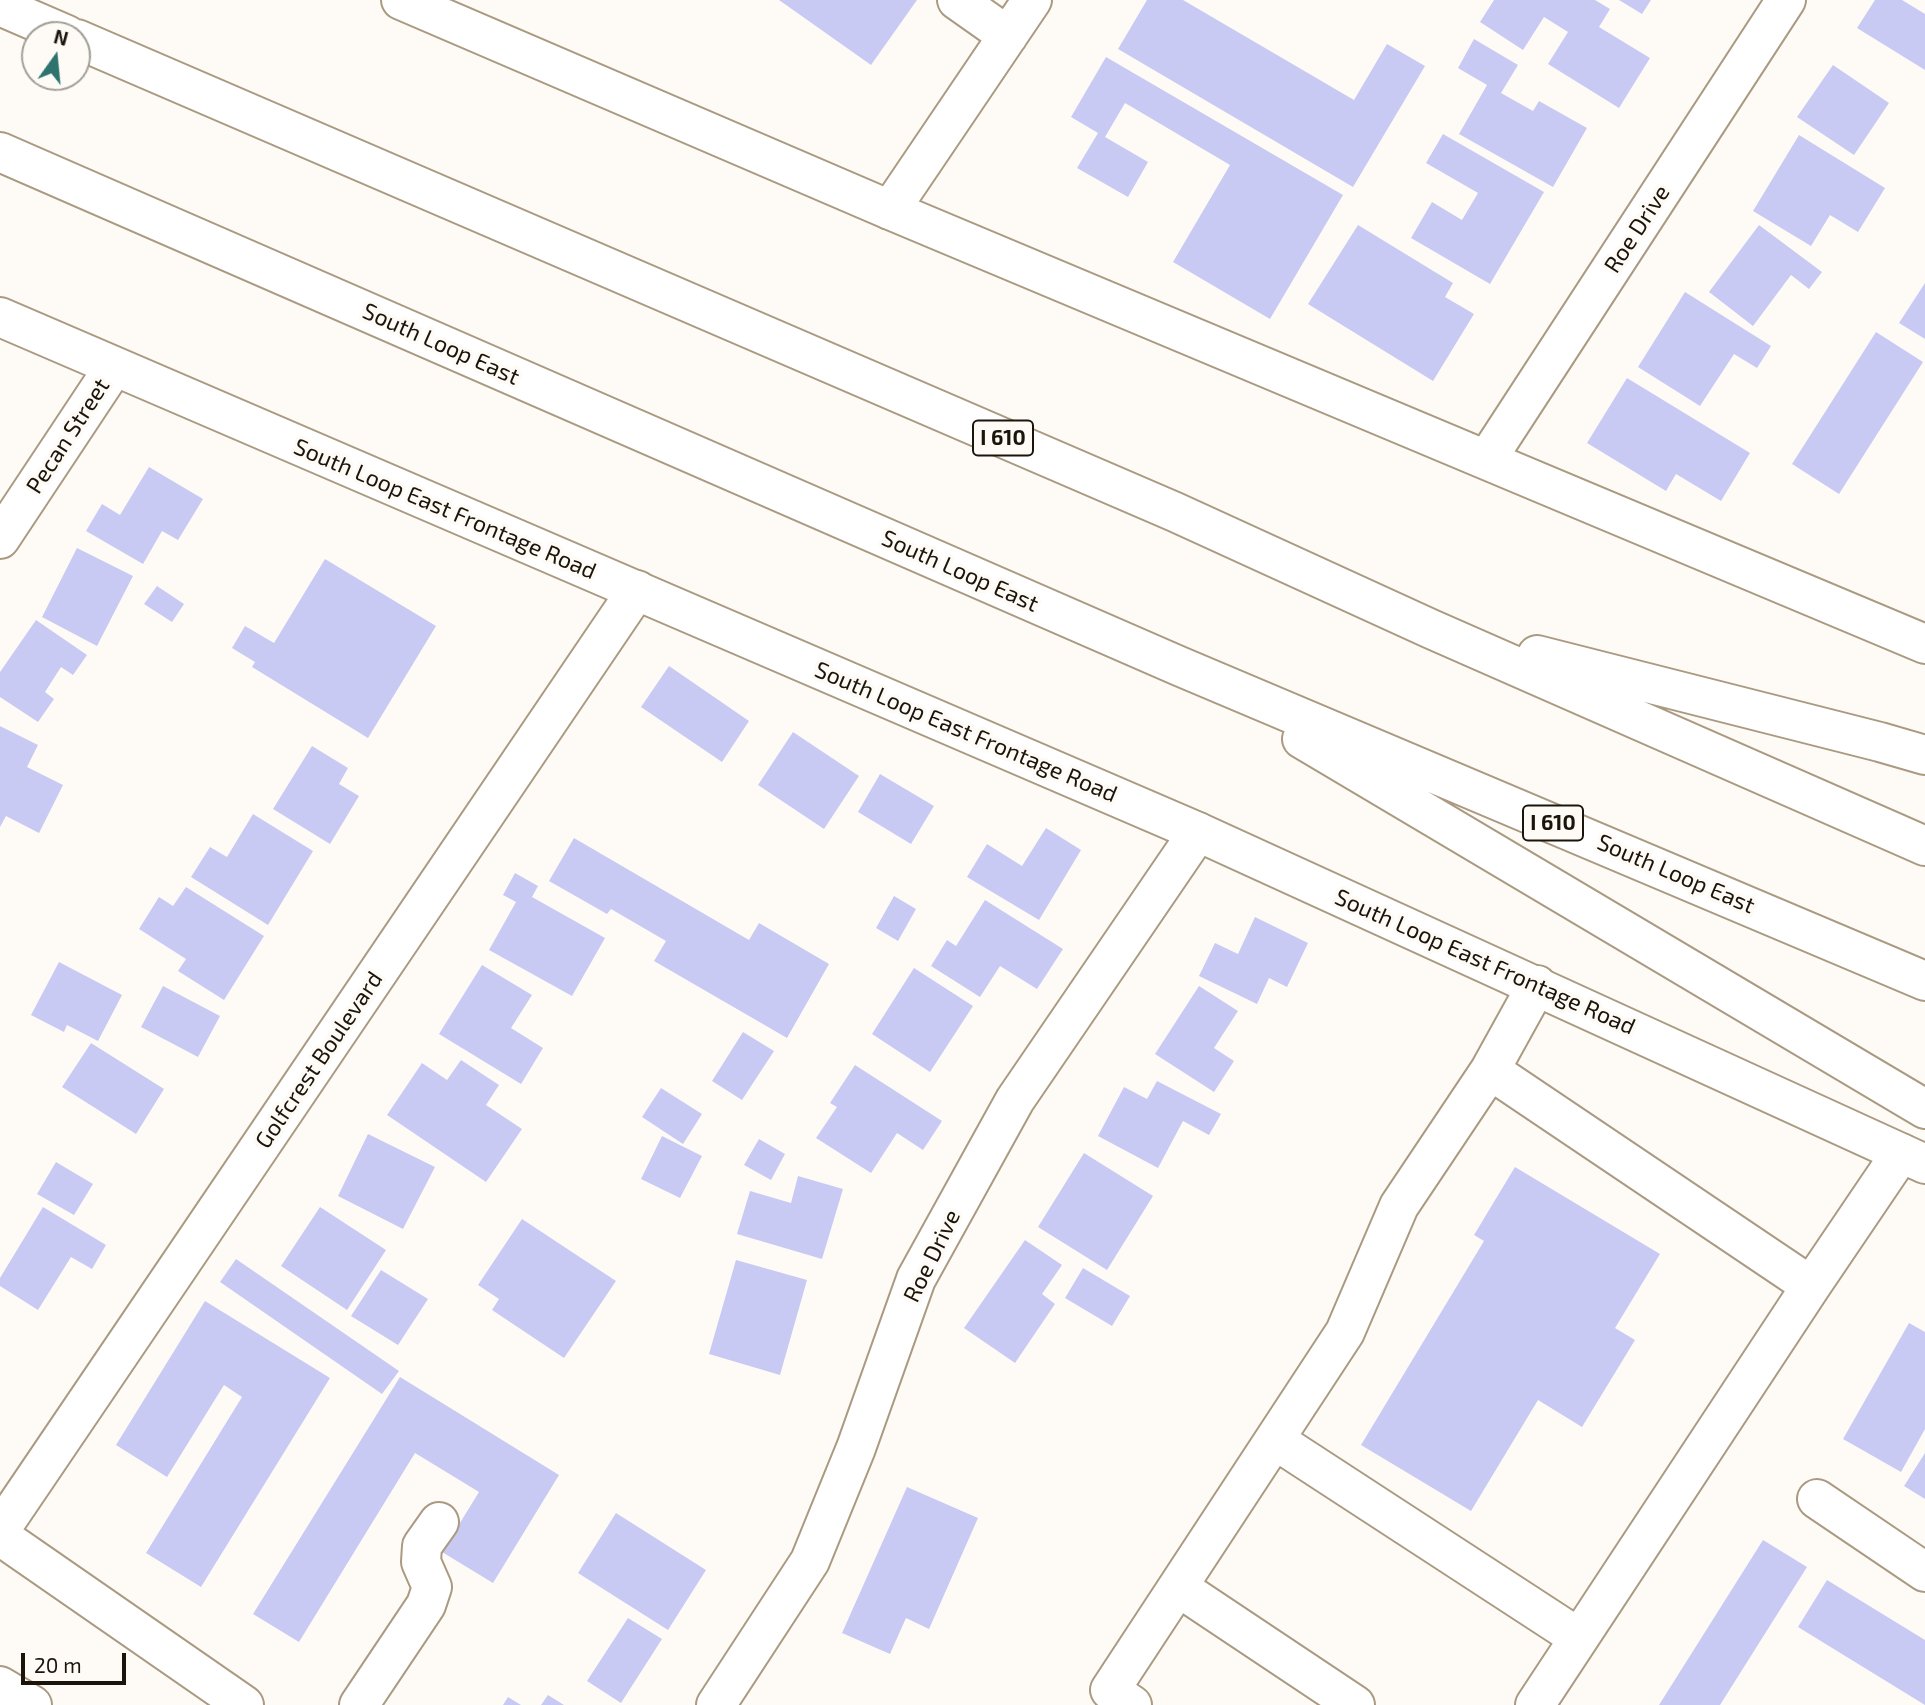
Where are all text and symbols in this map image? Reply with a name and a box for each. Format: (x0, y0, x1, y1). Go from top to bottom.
north arrow (21, 21, 91, 91)
text: N (51, 24, 71, 50)
street label: Roe Drive (1598, 180, 1676, 278)
street label: South Loop East (358, 297, 524, 391)
street label: Pecan Street (20, 373, 116, 499)
road number: I 610 (973, 420, 1033, 456)
street label: South Loop East Frontage Road (290, 433, 600, 585)
street label: South Loop East (877, 524, 1043, 618)
street label: South Loop East Frontage Road (811, 656, 1121, 808)
road number: I 610 (1523, 806, 1583, 840)
street label: South Loop East (1593, 828, 1759, 920)
street label: South Loop East Frontage Road (1331, 883, 1639, 1041)
street label: Golfcrest Boulevard (250, 966, 388, 1154)
street label: Roe Drive (898, 1205, 966, 1307)
scale bar (24, 1638, 130, 1682)
text: 20 m (34, 1652, 82, 1677)

